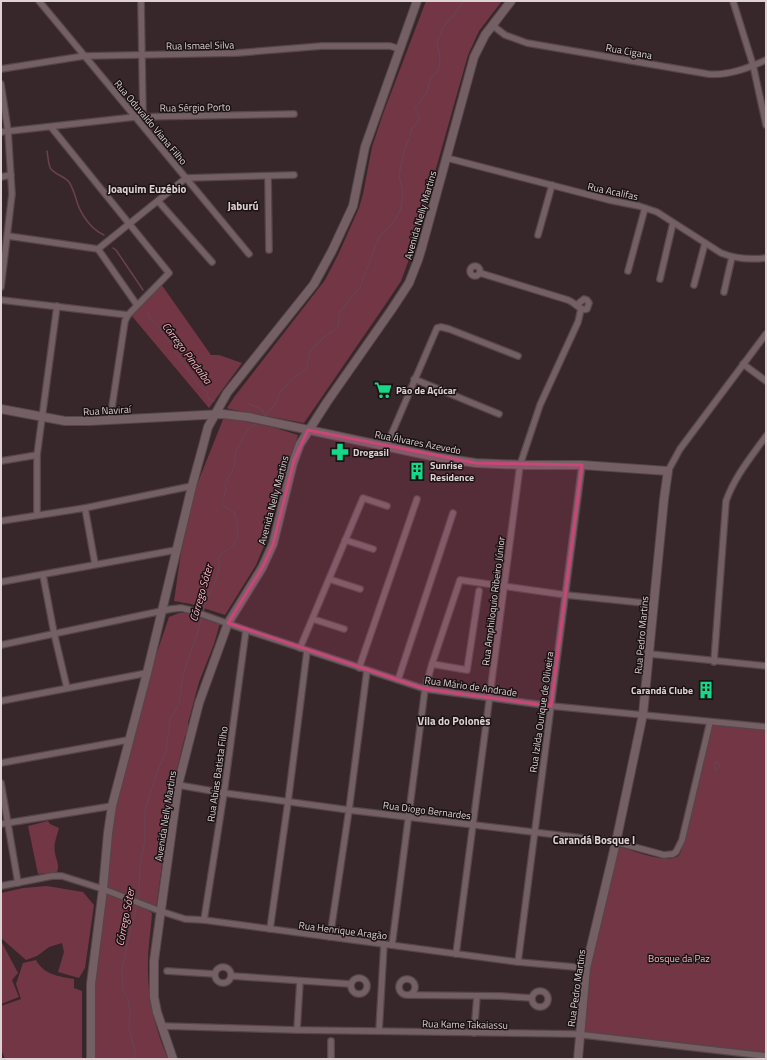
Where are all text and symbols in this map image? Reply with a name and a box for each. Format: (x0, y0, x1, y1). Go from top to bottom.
street label: Rua Ismael Silva (166, 37, 234, 54)
street label: Rua Cigana (605, 40, 653, 63)
street label: Rua Oduvaldo Viana Filho (111, 77, 191, 168)
street label: Rua Sérgio Porto (160, 99, 231, 116)
street label: Avenida Nelly Martins (401, 169, 440, 261)
street label: Rua Acalifas (586, 179, 640, 204)
district label: Joaquim Euzébio (108, 181, 187, 197)
district label: Jaburú (227, 198, 259, 214)
water label: Córrego Pindaíba (158, 319, 216, 388)
supermarket icon: Pão de Açúcar (373, 380, 393, 400)
place label: Pão de Açúcar (396, 383, 457, 398)
street label: Rua Naviraí (83, 402, 132, 419)
street label: Rua Álvares Azevedo (373, 427, 462, 458)
pharmacy icon: Drogasil (330, 442, 350, 462)
place label: Drogasil (353, 445, 389, 460)
street label: Avenida Nelly Martins (254, 454, 293, 546)
place label: Sunrise Residence (430, 458, 474, 485)
building icon: Sunrise Residence (407, 461, 427, 481)
street label: Rua Amphiloquio Ribeiro Júnior (478, 535, 509, 666)
water label: Córrego Sóter (185, 561, 217, 623)
street label: Rua Pedro Martins (631, 595, 652, 675)
street label: Rua Izilda Ourique de Oliveira (526, 651, 557, 774)
street label: Rua Mário de Andrade (424, 673, 518, 700)
building icon: Carandá Clube (696, 680, 716, 700)
place label: Carandá Clube (631, 683, 693, 698)
district label: Vila do Polonês (418, 713, 490, 729)
street label: Rua Abias Batista Filho (203, 725, 232, 823)
street label: Avenida Nelly Martins (151, 769, 180, 862)
street label: Rua Diogo Bernardes (382, 798, 472, 823)
district label: Carandá Bosque I (553, 832, 635, 848)
water label: Córrego Sóter (112, 885, 139, 947)
street label: Rua Henrique Aragão (298, 918, 388, 943)
street label: Rua Pedro Martins (564, 948, 589, 1028)
park label: Bosque da Paz (648, 951, 710, 966)
street label: Rua Kame Takaiassu (422, 1016, 508, 1033)

